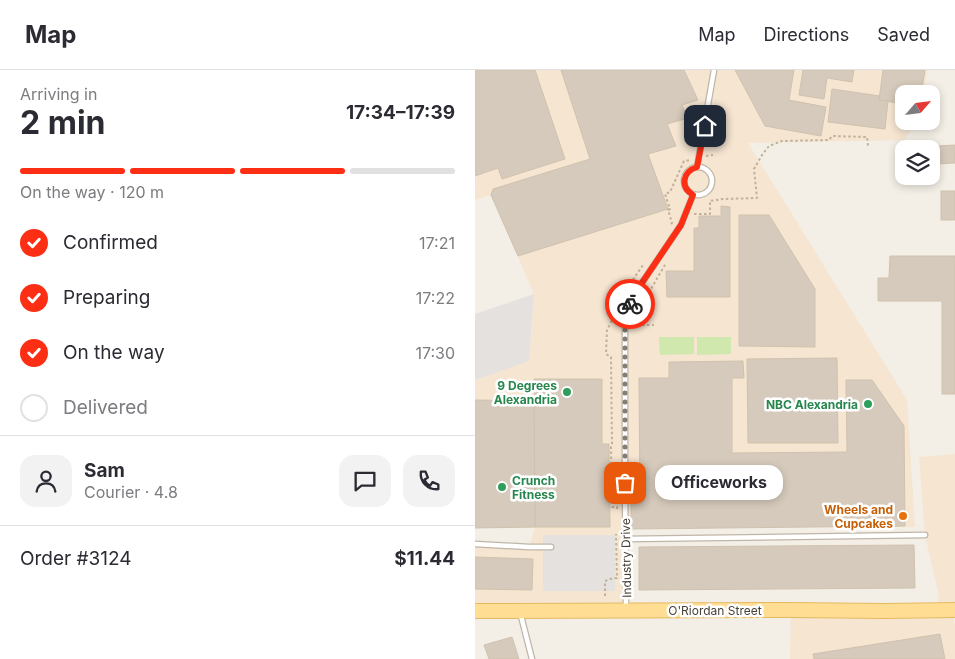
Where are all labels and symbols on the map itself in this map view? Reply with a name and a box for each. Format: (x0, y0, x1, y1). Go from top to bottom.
north arrow (895, 85, 940, 130)
pin (684, 105, 726, 147)
courier (605, 279, 655, 329)
place label: 9 Degrees Alexandria (494, 378, 557, 407)
marker: 9 Degrees Alexandria (561, 386, 573, 398)
place label: NBC Alexandria (766, 397, 858, 412)
marker: NBC Alexandria (862, 398, 874, 410)
pin (604, 462, 646, 504)
callout: Officeworks (655, 466, 783, 500)
place label: Crunch Fitness (512, 473, 555, 502)
marker: Crunch Fitness (496, 481, 508, 493)
place label: Wheels and Cupcakes (824, 502, 893, 531)
marker: Wheels and Cupcakes (897, 510, 909, 522)
street label: Industry Drive (618, 518, 634, 598)
street label: O'Riordan Street (668, 603, 762, 618)

